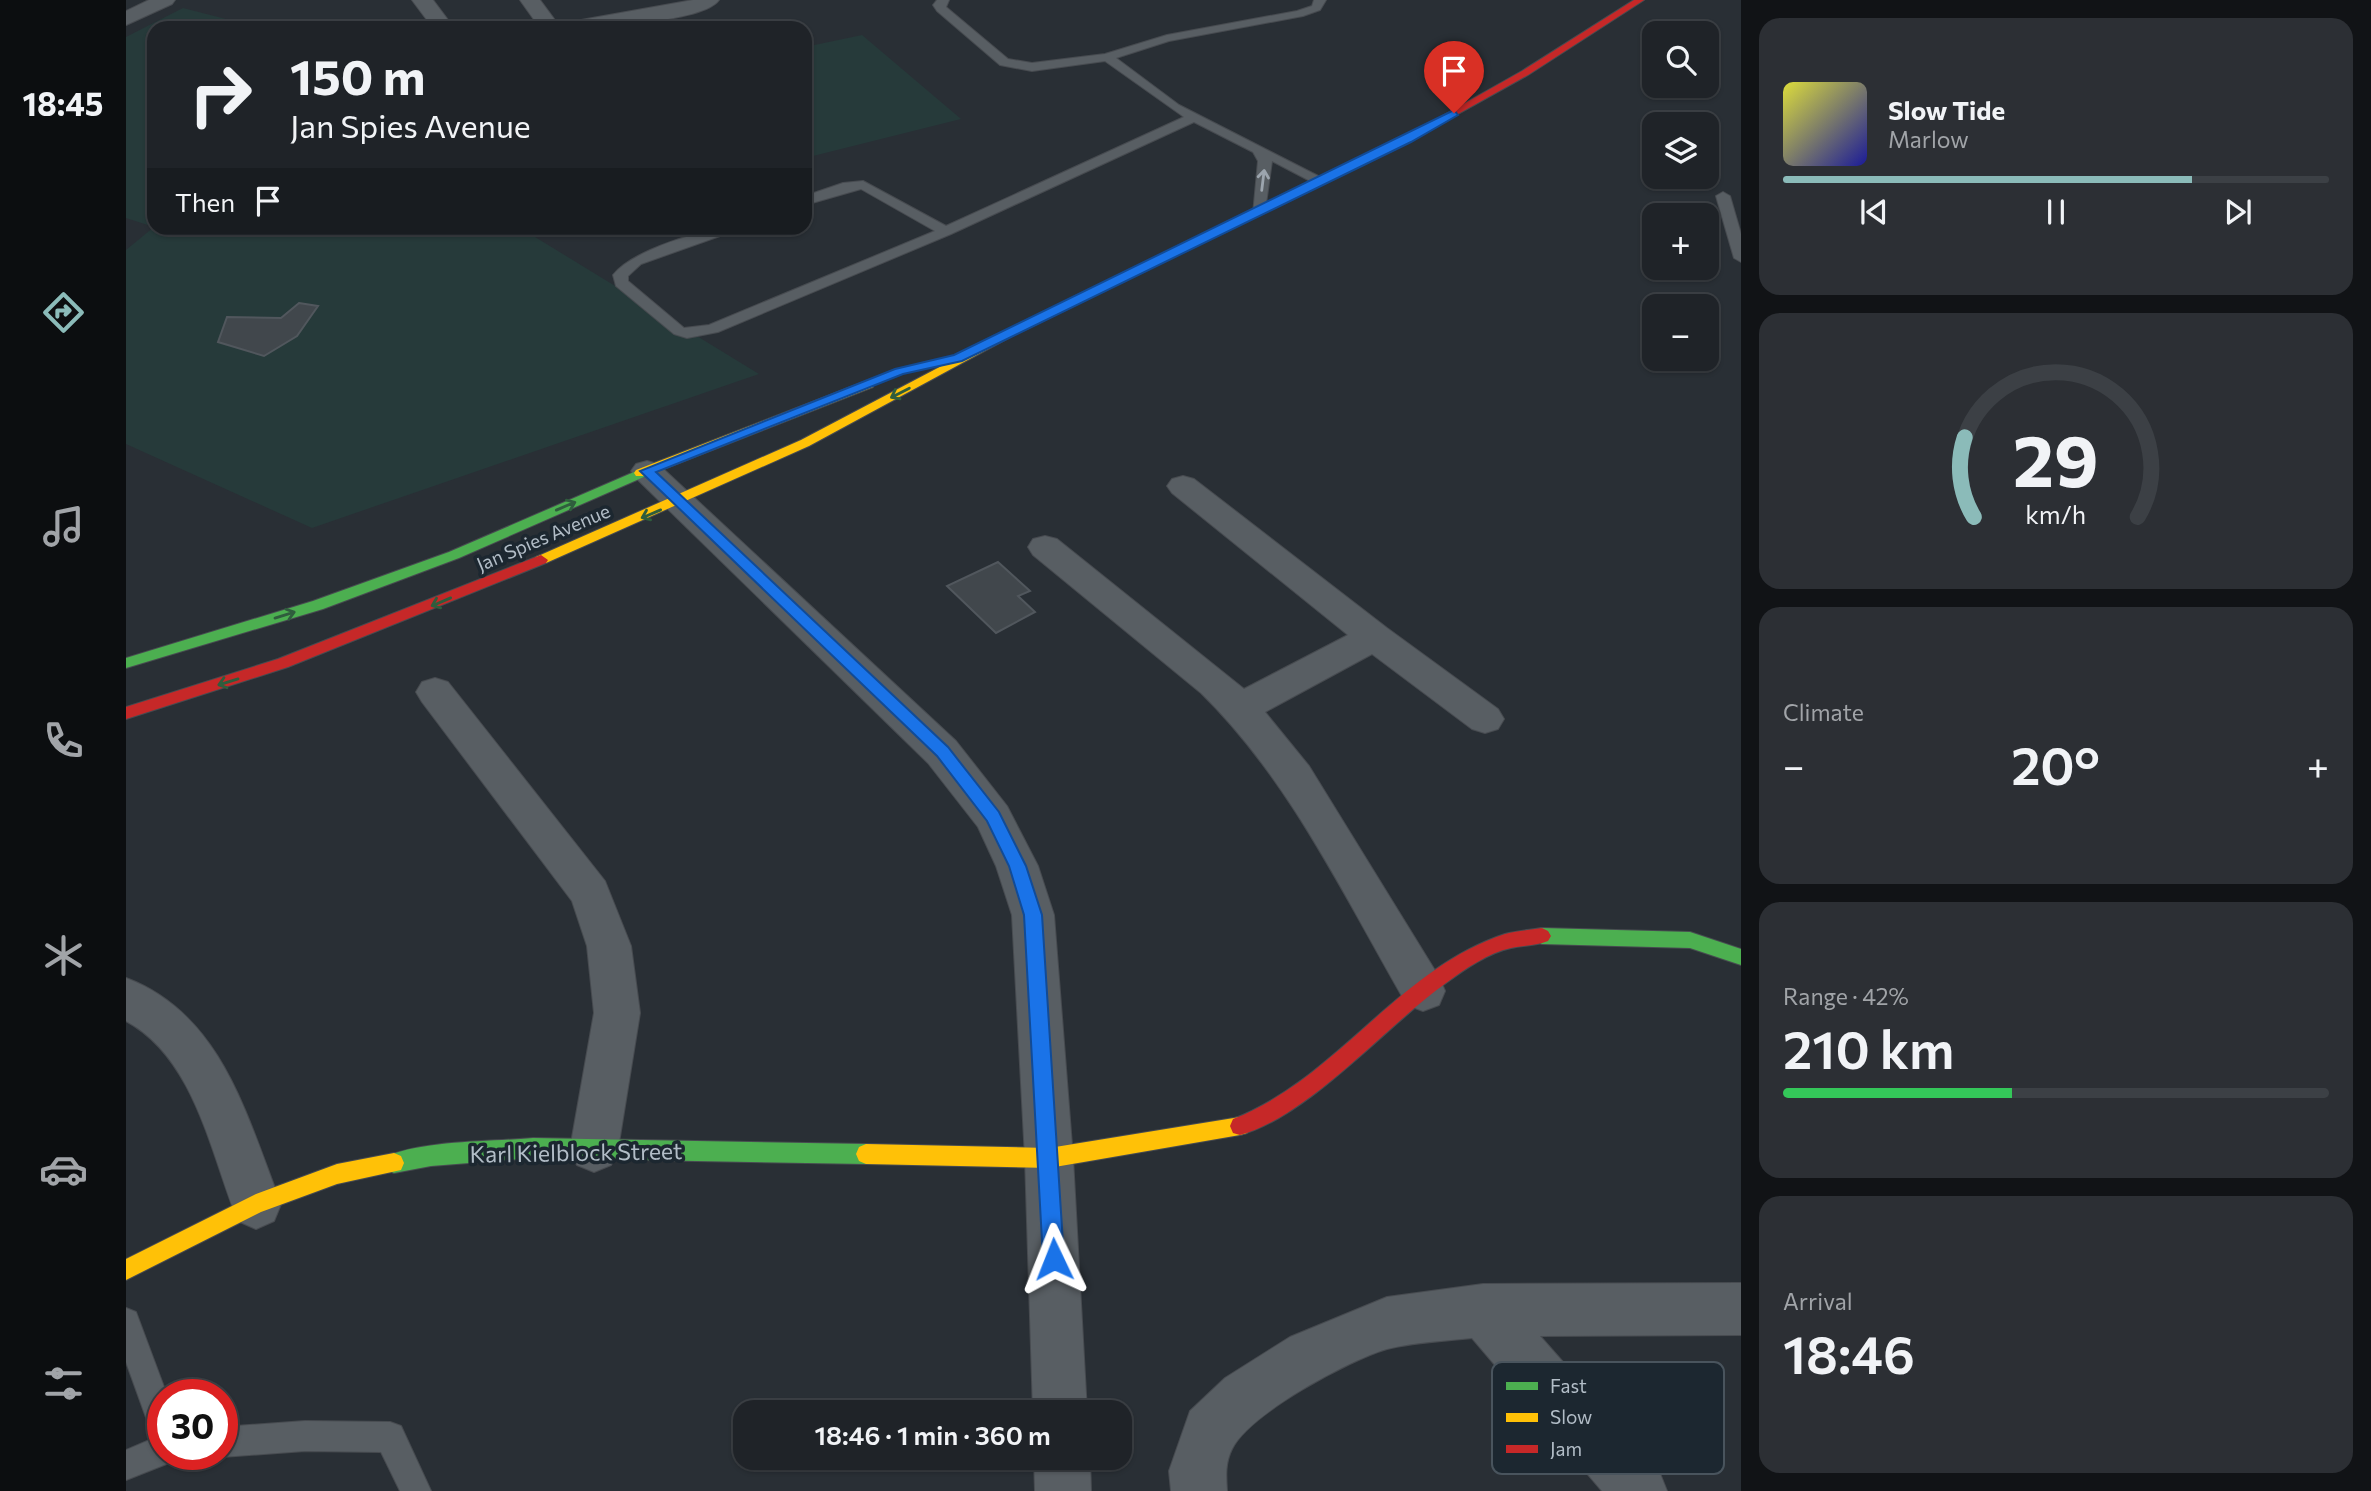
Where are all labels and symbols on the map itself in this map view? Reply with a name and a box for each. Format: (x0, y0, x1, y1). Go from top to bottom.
pin (1424, 41, 1484, 113)
one-way arrow (1256, 169, 1269, 192)
one-way arrow (890, 387, 911, 401)
street label: Jan Spies Avenue (473, 498, 613, 576)
one-way arrow (555, 499, 576, 512)
one-way arrow (641, 508, 662, 521)
one-way arrow (431, 596, 452, 609)
one-way arrow (274, 607, 296, 620)
one-way arrow (218, 677, 240, 689)
street label: Karl Kielblock Street (469, 1136, 683, 1168)
position arrow (1017, 1222, 1091, 1296)
legend (1492, 1362, 1724, 1474)
text: Fast (1550, 1374, 1587, 1397)
speed limit sign: 30 (147, 1379, 238, 1470)
text: Slow (1550, 1405, 1592, 1428)
text: Jam (1550, 1437, 1582, 1460)

